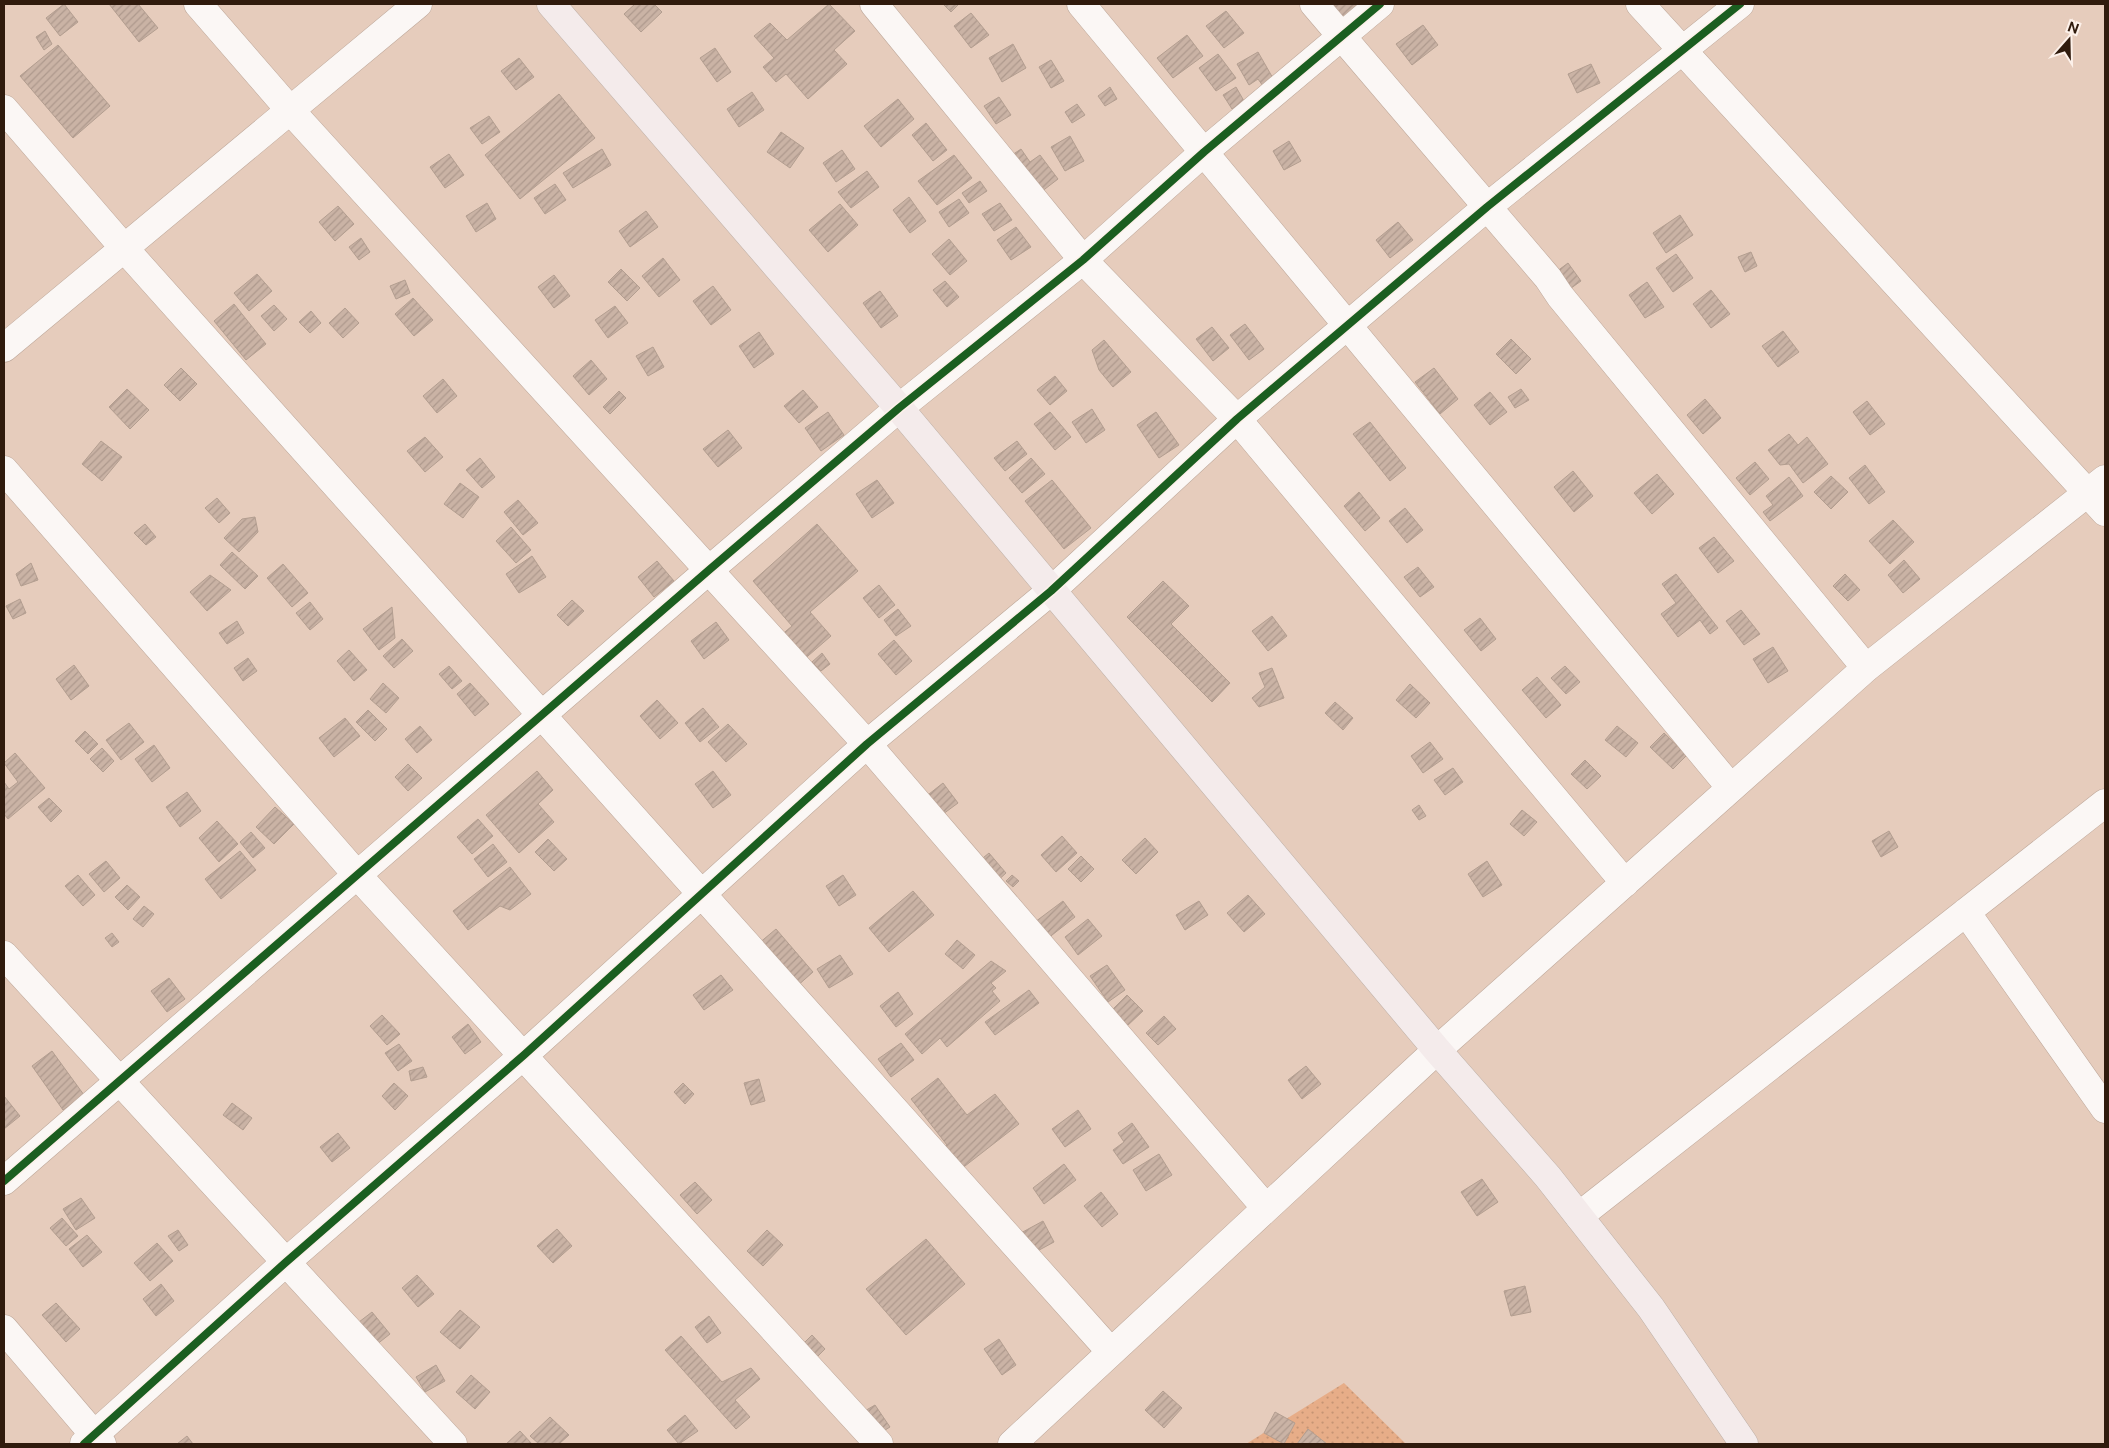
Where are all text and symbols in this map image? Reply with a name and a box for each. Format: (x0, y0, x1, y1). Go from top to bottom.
north arrow (2044, 15, 2094, 65)
text: N (2066, 18, 2081, 37)

